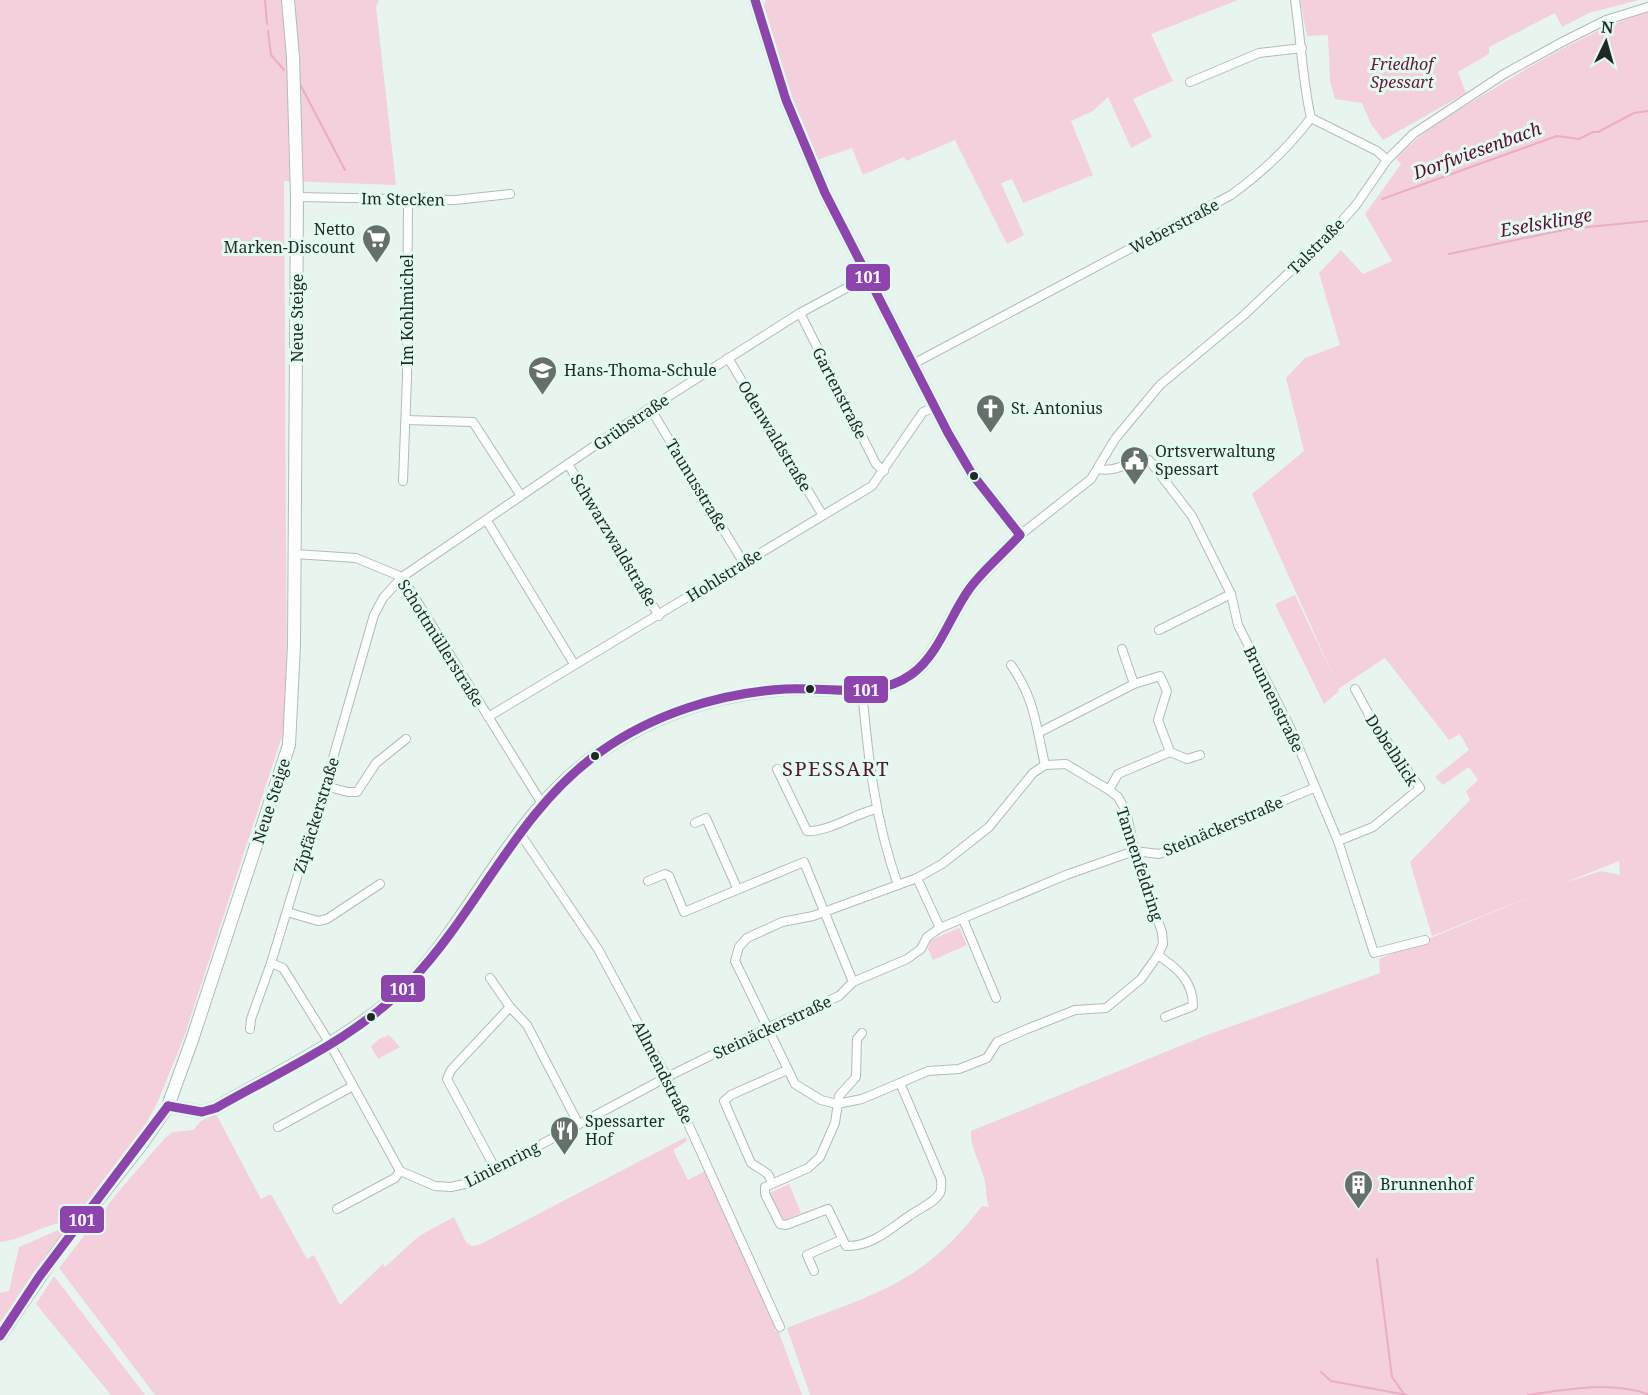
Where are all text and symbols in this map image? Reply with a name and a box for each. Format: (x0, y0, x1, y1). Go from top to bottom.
north arrow (1576, 12, 1636, 72)
text: N (1600, 16, 1615, 39)
park label: Friedhof Spessart (1370, 53, 1436, 93)
water label: Dorfwiesenbach (1409, 116, 1545, 185)
street label: Im Stecken (361, 187, 445, 211)
street label: Weberstraße (1125, 193, 1223, 259)
water label: Eselsklinge (1497, 202, 1594, 242)
street label: Talstraße (1283, 213, 1349, 279)
place label: Netto Marken-Discount (223, 218, 355, 258)
supermarket icon: Netto Marken-Discount (360, 222, 392, 264)
street label: Im Kohlmichel (396, 254, 418, 366)
line badge: 101 (845, 263, 891, 292)
text: 101 (854, 266, 882, 288)
street label: Neue Steige (286, 274, 308, 362)
street label: Gartenstraße (807, 343, 873, 443)
school or university icon: Hans-Thoma-Schule (527, 354, 559, 396)
place label: Hans-Thoma-Schule (564, 359, 717, 381)
street label: Odenwaldstraße (733, 376, 817, 496)
street label: Grübstraße (589, 389, 673, 455)
church icon: St. Antonius (974, 392, 1006, 434)
place label: St. Antonius (1011, 397, 1103, 419)
street label: Taunusstraße (661, 435, 733, 535)
place label: Ortsverwaltung Spessart (1155, 440, 1275, 480)
public building icon: Ortsverwaltung Spessart (1118, 444, 1150, 486)
street label: Schwarzwaldstraße (566, 470, 662, 610)
unlabelled marker (968, 470, 980, 482)
street label: Hohlstraße (682, 543, 766, 607)
street label: Schottmüllerstraße (393, 575, 489, 711)
street label: Brunnenstraße (1239, 642, 1309, 756)
line badge: 101 (843, 675, 889, 704)
text: 101 (852, 679, 880, 701)
unlabelled marker (804, 683, 816, 695)
street label: Dobelblick (1361, 710, 1424, 791)
unlabelled marker (589, 750, 601, 762)
street label: Zipfäckerstraße (288, 754, 344, 876)
street label: Neue Steige (247, 755, 295, 847)
district label: SPESSART (782, 755, 890, 782)
street label: Steinäckerstraße (1160, 791, 1286, 861)
street label: Tannenfeldring (1111, 804, 1169, 924)
line badge: 101 (380, 974, 426, 1003)
text: 101 (389, 978, 417, 1000)
street label: Steinäckerstraße (709, 990, 835, 1064)
unlabelled marker (365, 1011, 377, 1023)
street label: Allmendstraße (628, 1017, 698, 1127)
place label: Spessarter Hof (585, 1110, 665, 1150)
restaurant icon: Spessarter Hof (548, 1114, 580, 1156)
street label: Linienring (461, 1136, 543, 1192)
building icon: Brunnenhof (1343, 1168, 1375, 1210)
place label: Brunnenhof (1380, 1173, 1475, 1195)
line badge: 101 (59, 1205, 105, 1234)
text: 101 (68, 1209, 96, 1231)

